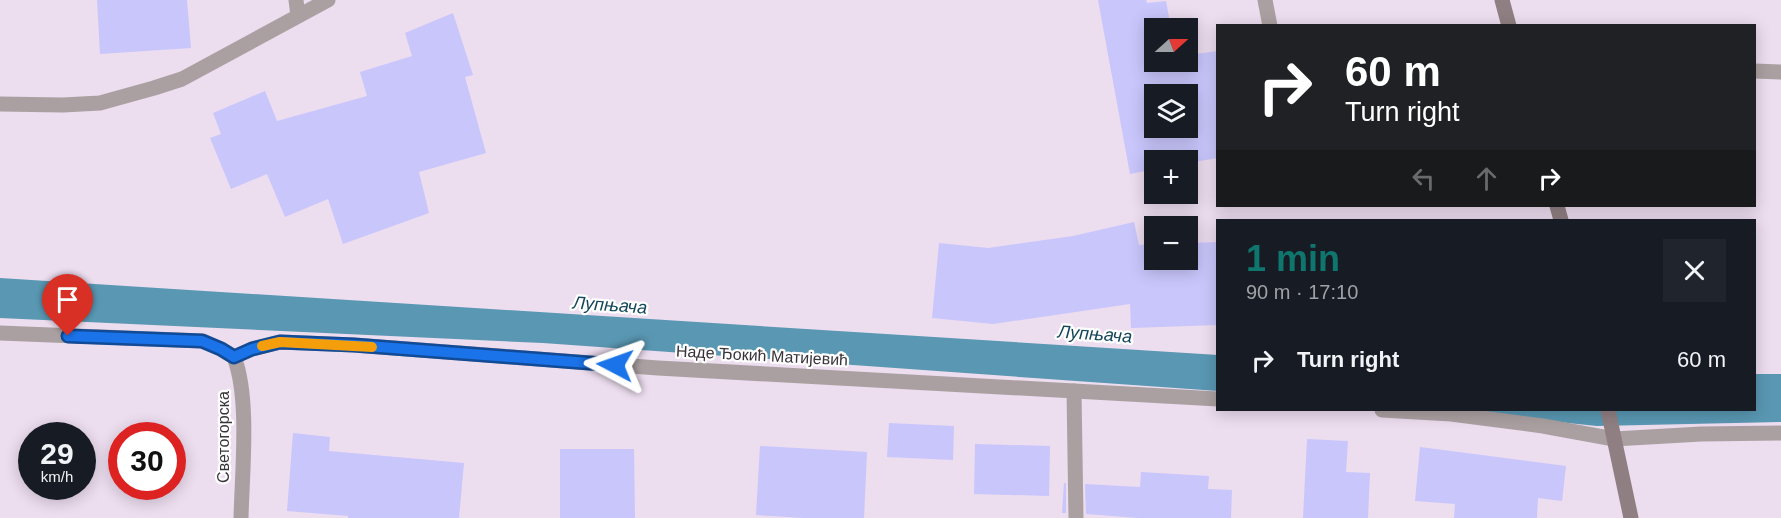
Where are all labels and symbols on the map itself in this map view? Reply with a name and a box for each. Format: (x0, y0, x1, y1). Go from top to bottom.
north arrow (1144, 18, 1198, 72)
pin (42, 274, 93, 336)
water label: Лупњача (571, 292, 648, 318)
water label: Лупњача (1056, 321, 1133, 347)
position arrow (583, 333, 647, 397)
street label: Наде Ђокић Матијевић (676, 343, 848, 368)
street label: Светогорска (215, 391, 232, 483)
speed limit sign: 30 (108, 422, 186, 500)

